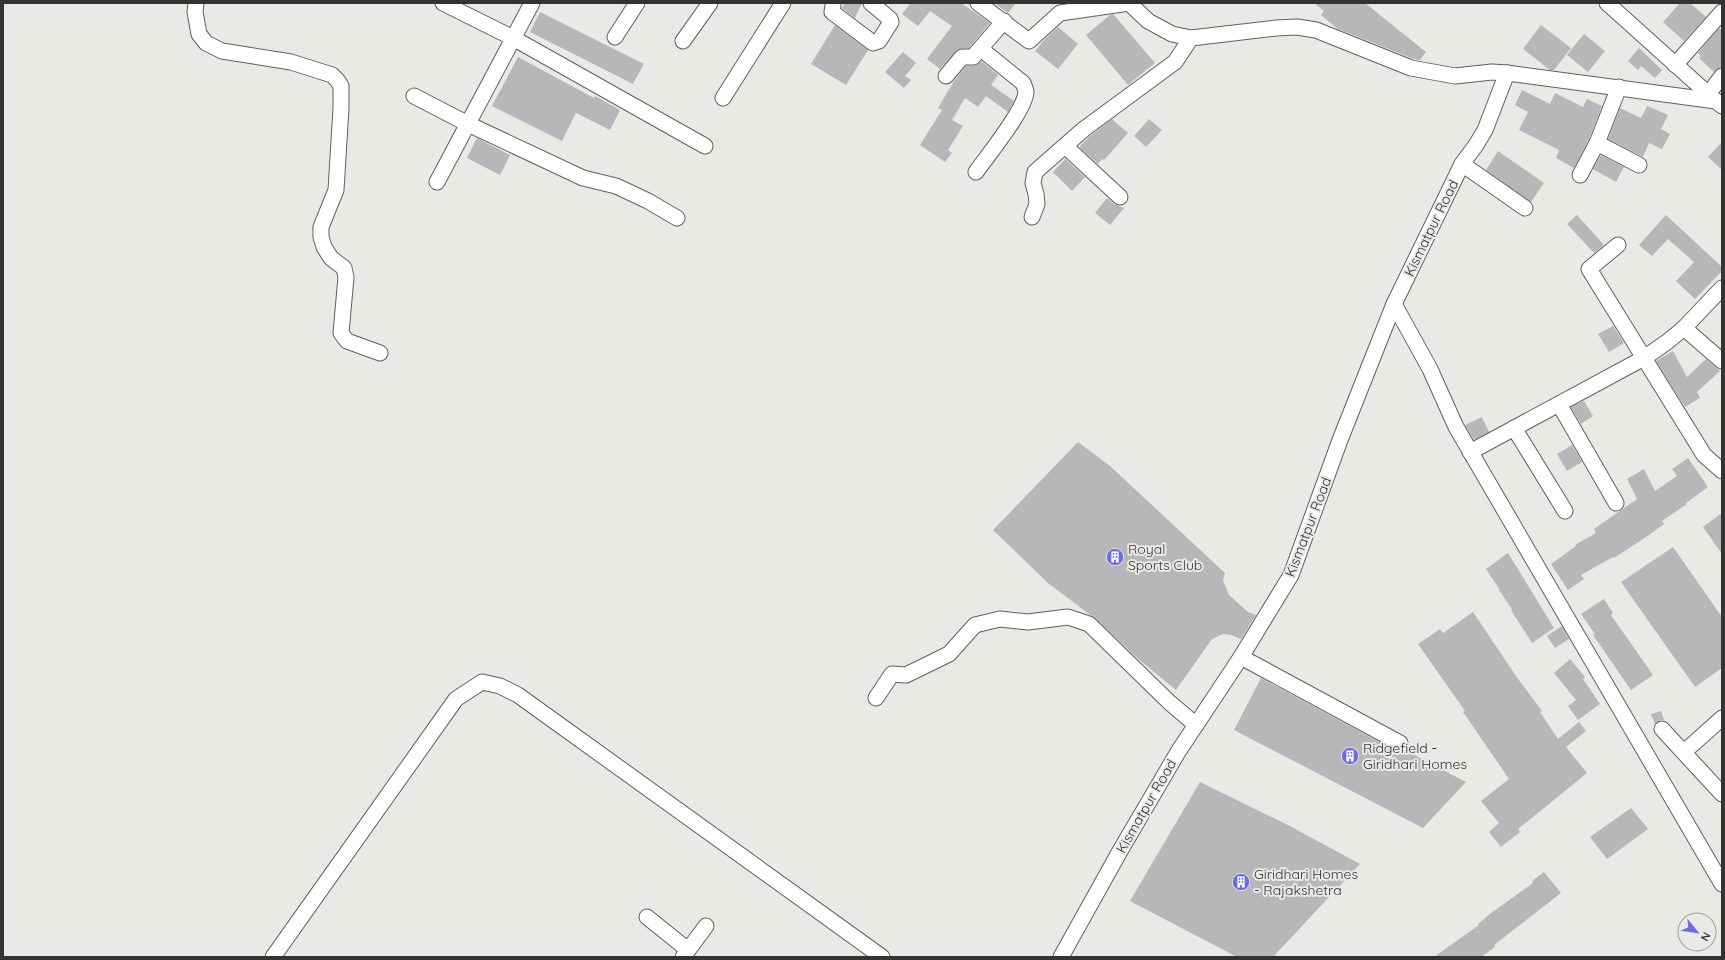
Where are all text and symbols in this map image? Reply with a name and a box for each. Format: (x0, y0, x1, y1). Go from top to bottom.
street label: Kismatpur Road (1400, 177, 1462, 279)
street label: Kismatpur Road (1281, 475, 1335, 579)
place label: Royal Sports Club (1128, 540, 1202, 574)
building icon: Royal Sports Club (1105, 547, 1125, 567)
place label: Ridgefield - Giridhari Homes (1363, 739, 1467, 773)
building icon: Ridgefield - Giridhari Homes (1340, 746, 1360, 766)
street label: Kismatpur Road (1112, 756, 1180, 856)
place label: Giridhari Homes - Rajakshetra (1254, 865, 1358, 899)
building icon: Giridhari Homes - Rajakshetra (1231, 872, 1251, 892)
north arrow (1677, 912, 1717, 952)
text: N (1698, 930, 1714, 944)

